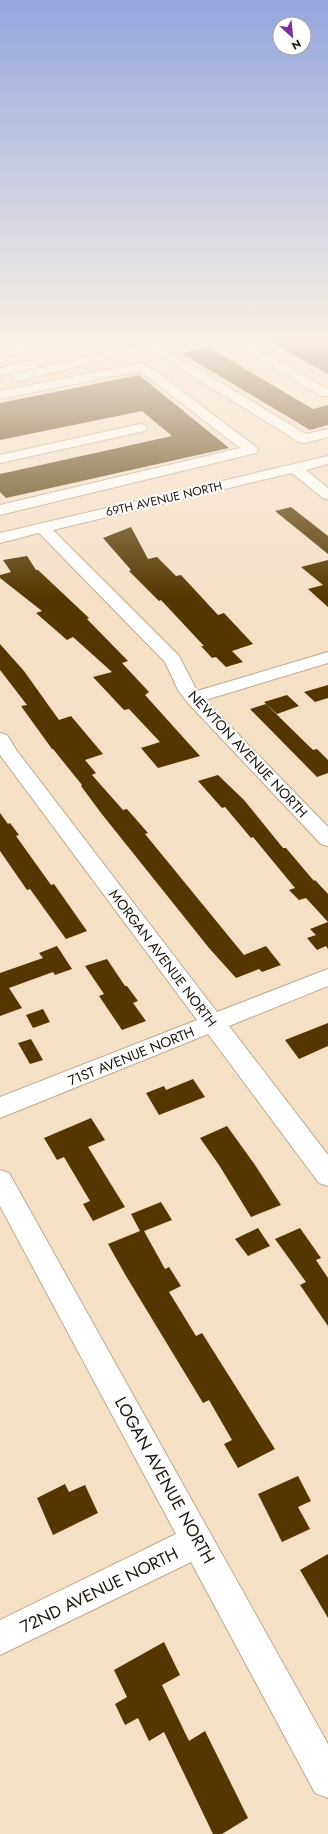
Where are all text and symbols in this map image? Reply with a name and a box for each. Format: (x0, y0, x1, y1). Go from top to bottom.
north arrow (272, 16, 312, 56)
text: N (289, 36, 304, 54)
street label: 69TH AVENUE NORTH (104, 477, 224, 521)
street label: NEWTON AVENUE NORTH (184, 686, 312, 822)
street label: MORGAN AVENUE NORTH (105, 885, 221, 1031)
street label: 71ST AVENUE NORTH (65, 1022, 197, 1090)
street label: LOGAN AVENUE NORTH (109, 1392, 221, 1568)
street label: 72ND AVENUE NORTH (16, 1541, 182, 1639)

